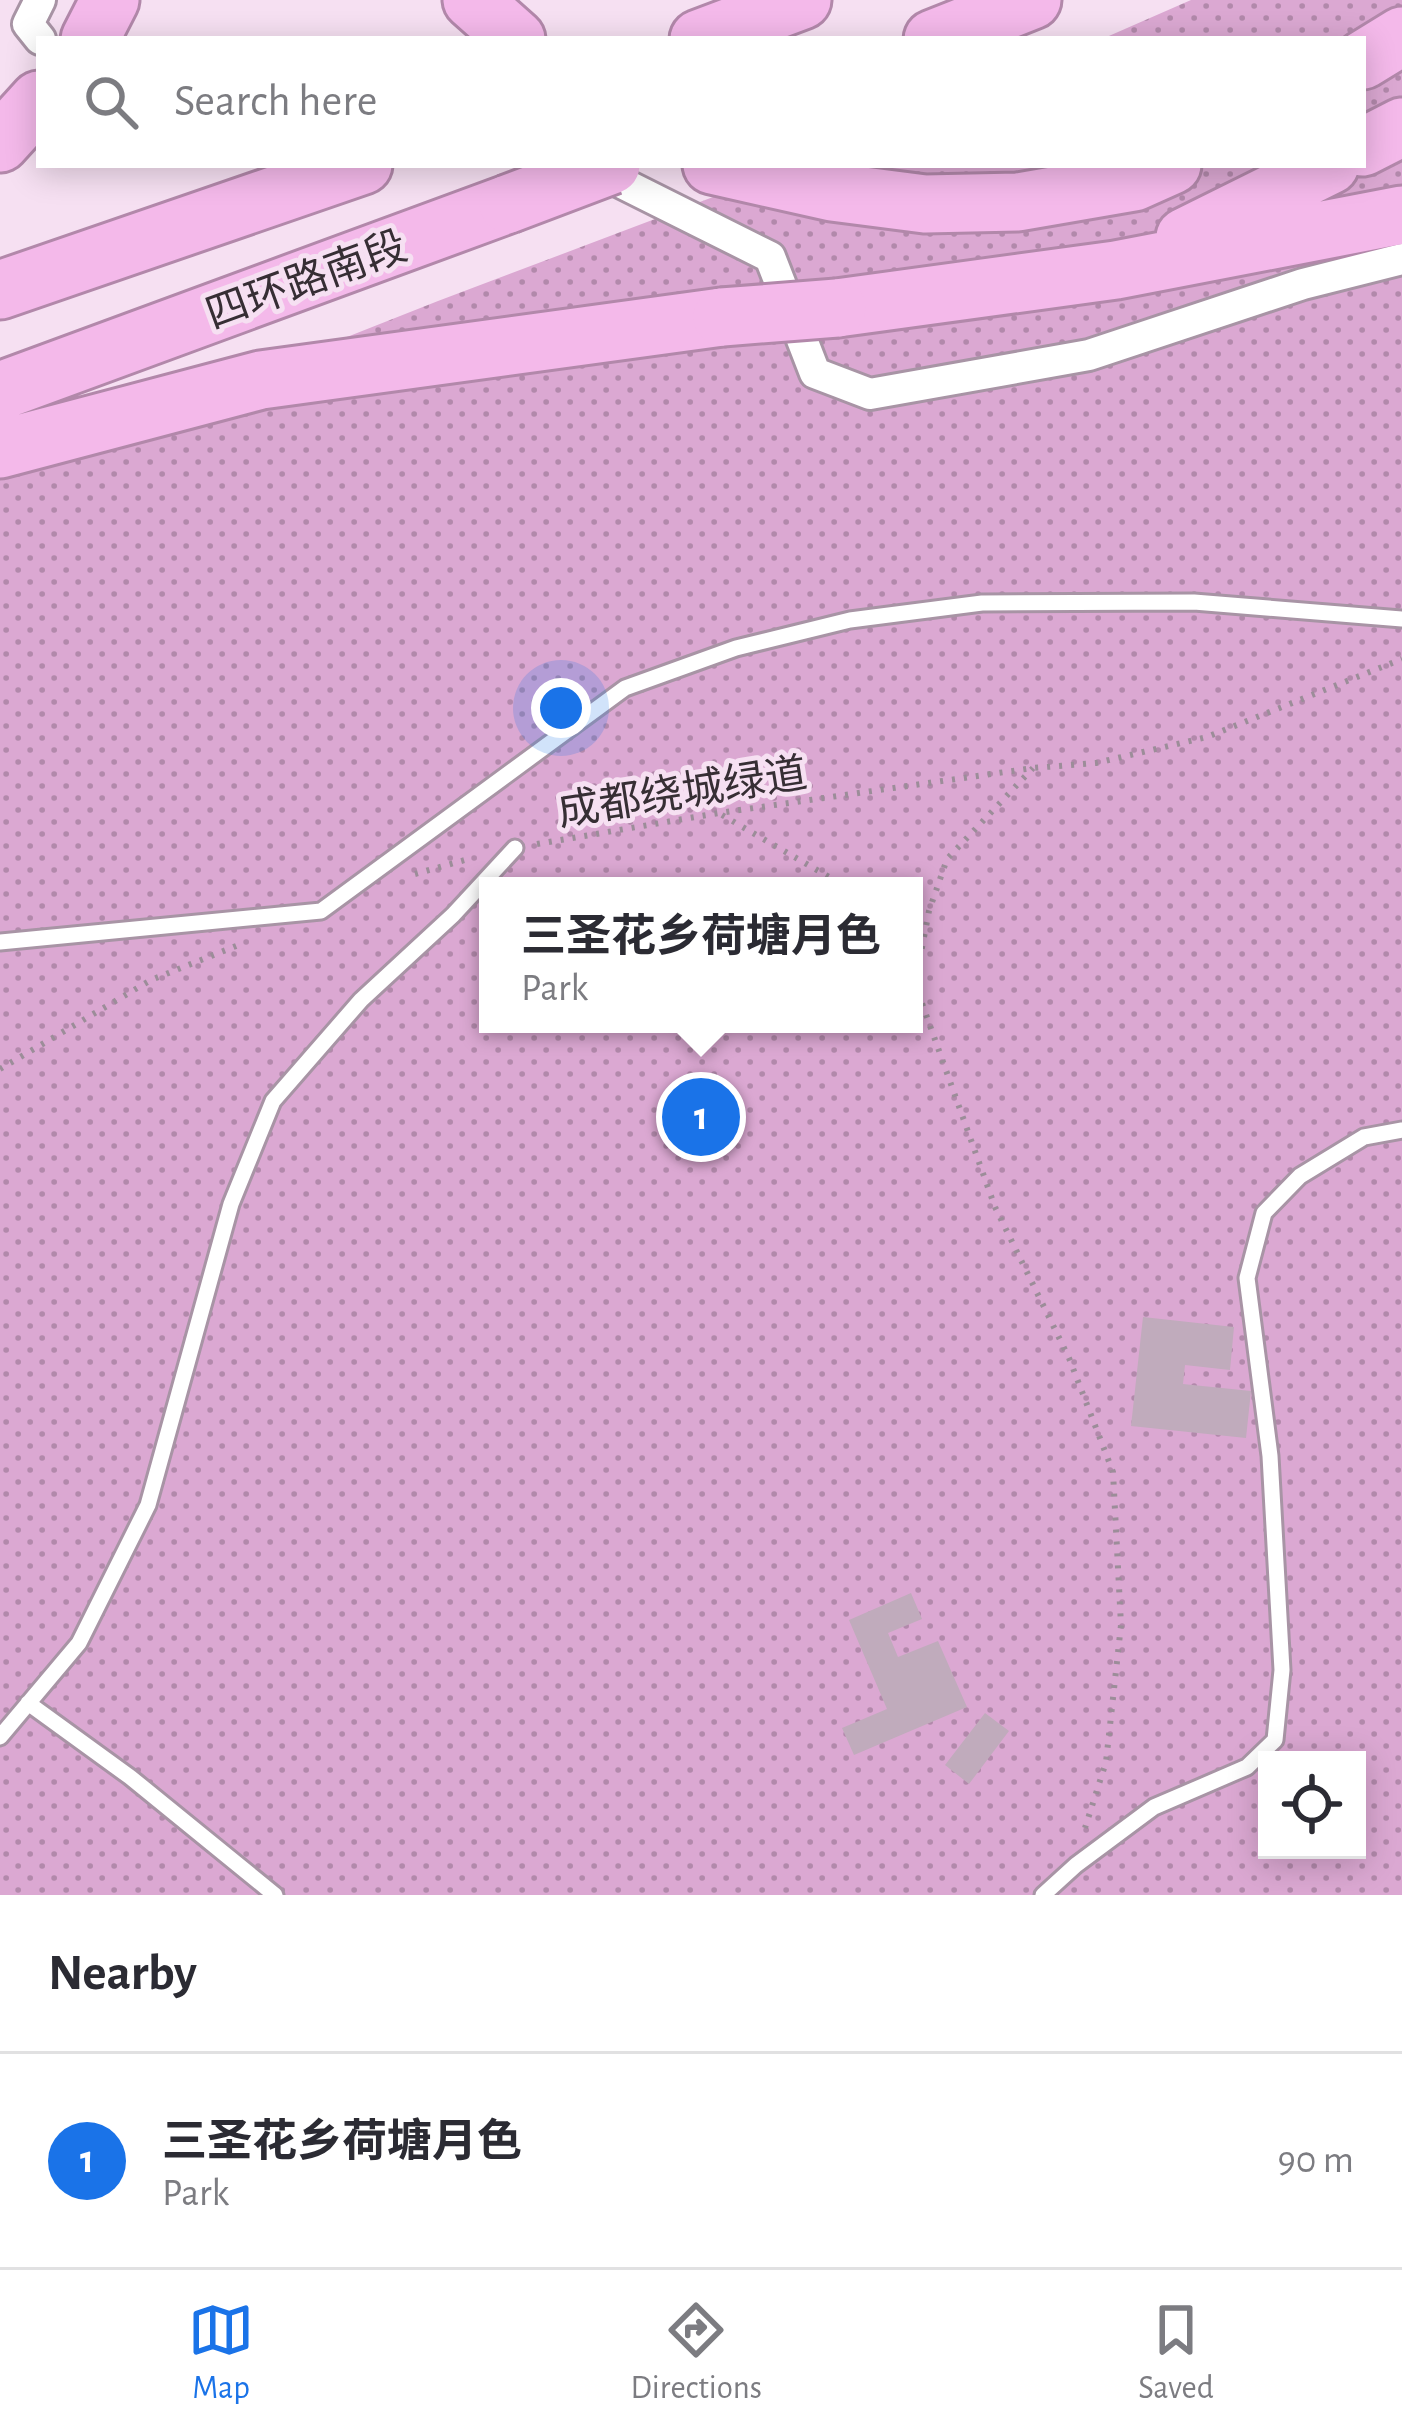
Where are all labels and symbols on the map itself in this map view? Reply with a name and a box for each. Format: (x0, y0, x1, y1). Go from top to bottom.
street label: 四环路南段 (200, 223, 413, 337)
your location (531, 678, 591, 738)
street label: 成都绕城绿道 (554, 751, 810, 833)
pin: 1 (662, 1072, 740, 1162)

